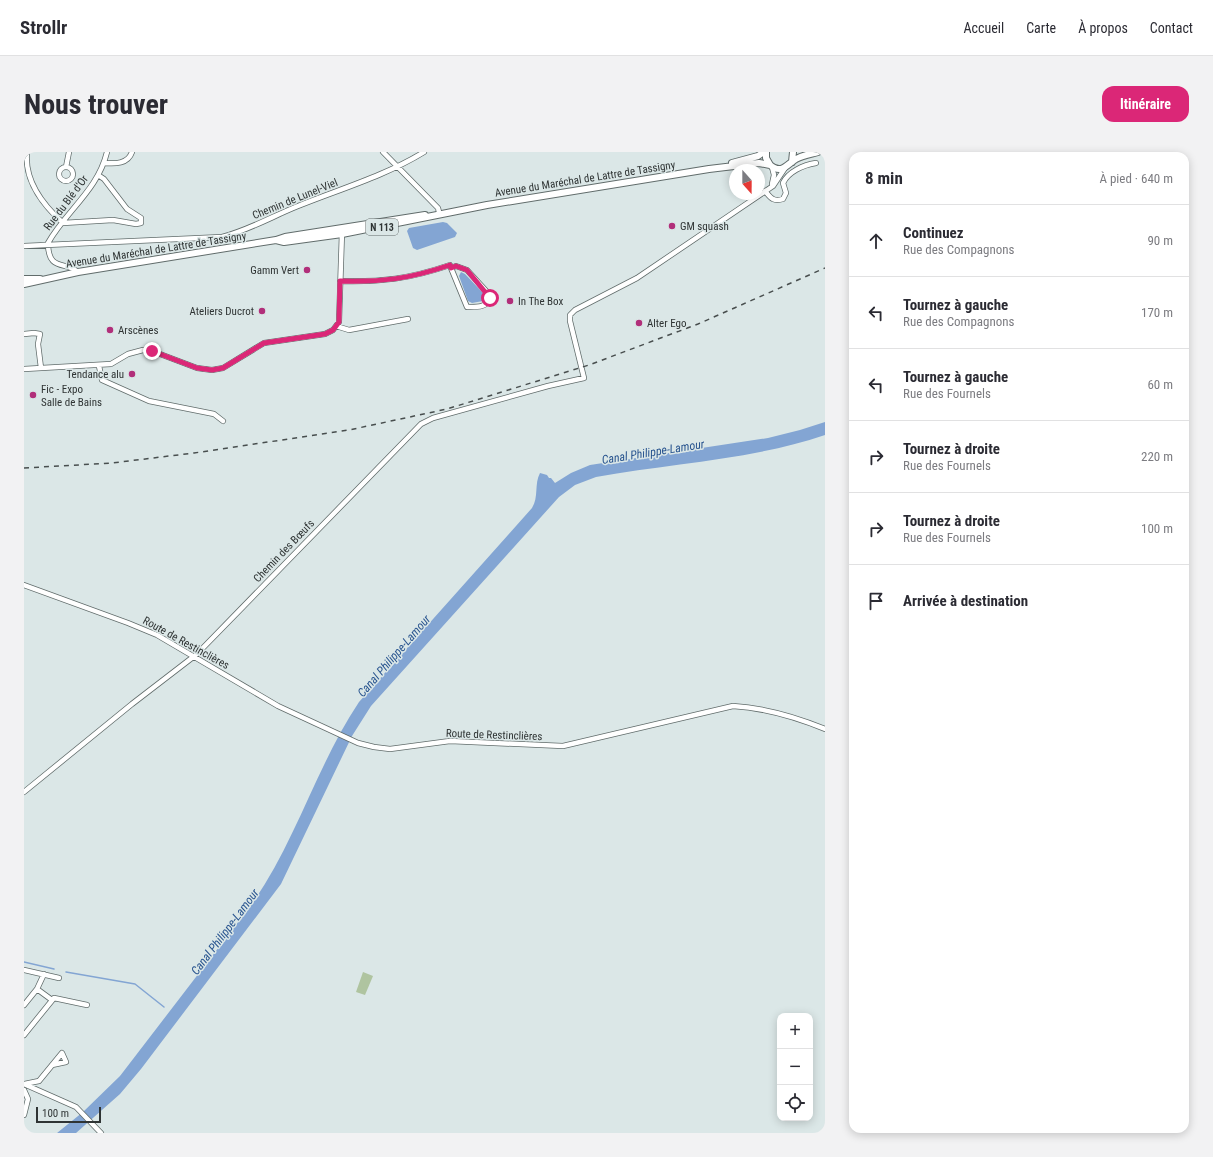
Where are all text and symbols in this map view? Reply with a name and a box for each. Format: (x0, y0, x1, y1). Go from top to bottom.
text: Strollr (20, 16, 67, 39)
text: Accueil (963, 20, 1004, 36)
text: Carte (1026, 20, 1056, 36)
text: À propos (1078, 20, 1128, 36)
text: Contact (1150, 20, 1193, 36)
button: Itinéraire (1102, 86, 1189, 122)
text: Nous trouver (24, 88, 168, 121)
street label: Avenue du Maréchal de Lattre de Tassigny (494, 158, 677, 200)
north arrow (729, 164, 765, 200)
text: 8 min (865, 168, 903, 188)
text: À pied · 640 m (1099, 171, 1173, 186)
street label: Rue du Blé d'Or (41, 172, 91, 233)
street label: Chemin de Lunel-Viel (250, 176, 340, 222)
road number: N 113 (366, 219, 398, 235)
place label: GM squash (680, 220, 729, 233)
marker: GM squash (667, 221, 677, 231)
text: Continuez (903, 224, 964, 242)
street label: Avenue du Maréchal de Lattre de Tassigny (65, 229, 248, 271)
icon: ahead (865, 230, 887, 252)
text: 90 m (1147, 233, 1173, 248)
text: Rue des Compagnons (903, 242, 1015, 257)
place label: Gamm Vert (250, 264, 299, 277)
marker: Gamm Vert (302, 265, 312, 275)
route start (481, 289, 499, 307)
place label: In The Box (518, 295, 564, 308)
marker: In The Box (505, 296, 515, 306)
text: Tournez à gauche (903, 296, 1008, 314)
icon: left (865, 302, 887, 324)
place label: Ateliers Ducrot (190, 305, 254, 318)
text: 170 m (1141, 305, 1173, 320)
marker: Ateliers Ducrot (257, 306, 267, 316)
text: Rue des Compagnons (903, 314, 1015, 329)
place label: Alter Ego (647, 317, 687, 330)
marker: Alter Ego (634, 318, 644, 328)
place label: Arscènes (118, 324, 158, 337)
marker: Arscènes (105, 325, 115, 335)
route end (143, 342, 161, 360)
place label: Tendance alu (66, 368, 124, 381)
text: Tournez à gauche (903, 368, 1008, 386)
marker: Tendance alu (127, 369, 137, 379)
icon: left (865, 374, 887, 396)
text: 60 m (1147, 377, 1173, 392)
place label: Fic - Expo Salle de Bains (41, 383, 102, 409)
text: Rue des Fournels (903, 386, 991, 401)
marker: Fic - Expo Salle de Bains (28, 390, 38, 400)
water label: Canal Philippe-Lamour (601, 437, 706, 467)
text: Tournez à droite (903, 440, 1000, 458)
icon: right (865, 446, 887, 468)
text: 220 m (1141, 449, 1173, 464)
text: Rue des Fournels (903, 458, 991, 473)
text: Tournez à droite (903, 512, 1000, 530)
street label: Chemin des Bœufs (251, 517, 317, 585)
icon: right (865, 518, 887, 540)
text: 100 m (1141, 521, 1173, 536)
text: Rue des Fournels (903, 530, 991, 545)
icon: arrive (865, 590, 887, 612)
text: Arrivée à destination (903, 592, 1028, 610)
water label: Canal Philippe-Lamour (355, 612, 434, 700)
street label: Route de Restinclières (141, 614, 231, 672)
street label: Route de Restinclières (446, 727, 542, 743)
water label: Canal Philippe-Lamour (188, 886, 262, 978)
map controls (777, 1013, 813, 1121)
button: + (777, 1013, 813, 1049)
button: − (777, 1049, 813, 1085)
button: locate (777, 1085, 813, 1121)
scale bar (36, 1105, 101, 1124)
text: 100 m (42, 1107, 69, 1120)

